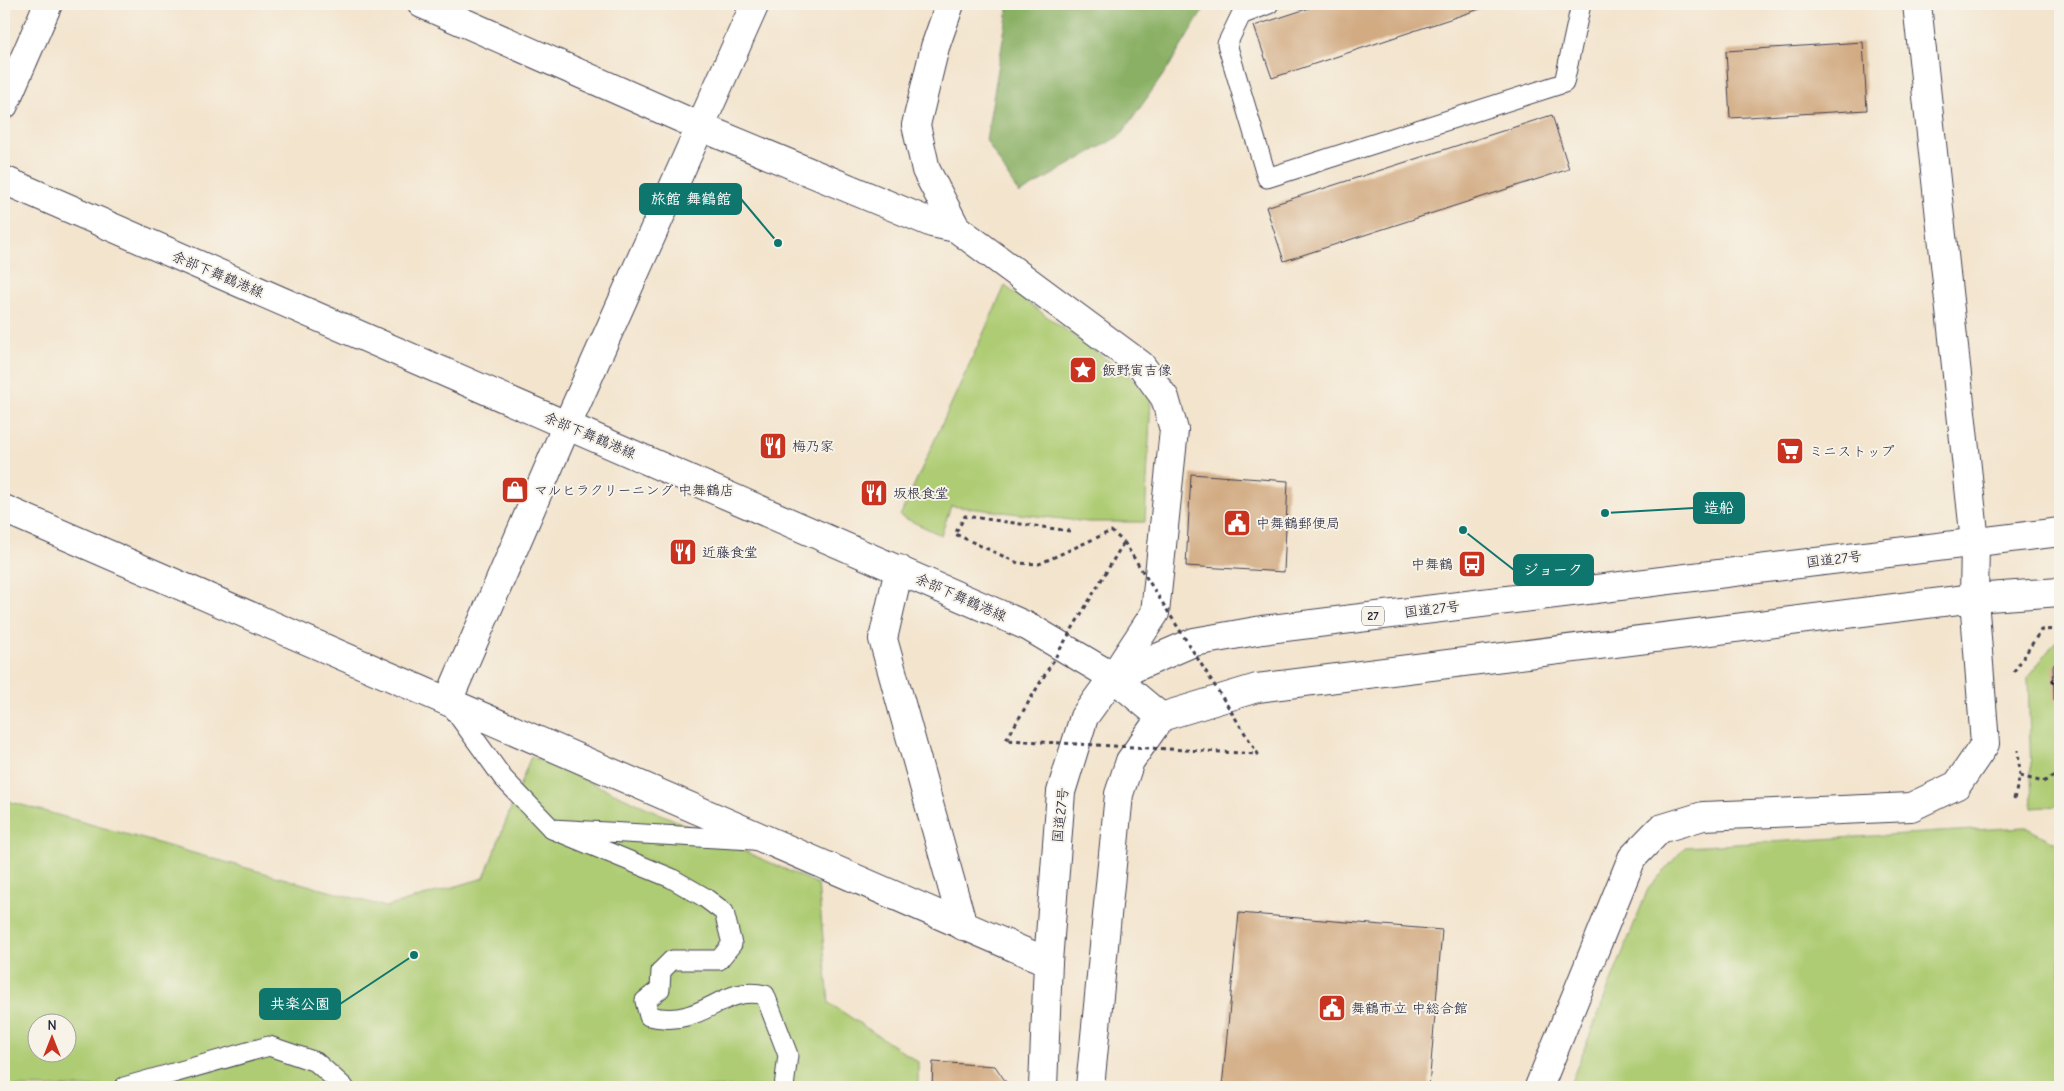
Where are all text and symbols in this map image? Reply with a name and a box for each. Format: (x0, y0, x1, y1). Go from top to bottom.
callout: 旅館 舞鶴館 (640, 184, 741, 214)
text: 旅館 舞鶴館 (651, 190, 731, 208)
street label: 余部下舞鶴港線 (169, 247, 266, 301)
place icon: 飯野寅吉像 (1068, 355, 1098, 385)
place label: 飯野寅吉像 (1102, 362, 1172, 379)
street label: 余部下舞鶴港線 (541, 408, 638, 462)
restaurant icon: 梅乃家 (758, 431, 788, 461)
supermarket icon: ミニストップ (1775, 436, 1805, 466)
place label: 梅乃家 (792, 438, 834, 455)
place label: ミニストップ (1809, 443, 1894, 460)
shop icon: マルヒラクリーニング 中舞鶴店 (500, 475, 530, 505)
restaurant icon: 坂根食堂 (859, 478, 889, 508)
place label: マルヒラクリーニング 中舞鶴店 (534, 482, 734, 499)
place label: 坂根食堂 (893, 485, 949, 502)
callout: 造船 (1694, 493, 1744, 523)
text: 造船 (1704, 499, 1734, 517)
public building icon: 中舞鶴郵便局 (1222, 508, 1252, 538)
place label: 中舞鶴郵便局 (1256, 515, 1340, 532)
restaurant icon: 近藤食堂 (668, 537, 698, 567)
place label: 近藤食堂 (702, 544, 758, 561)
street label: 国道27号 (1805, 548, 1863, 571)
bus stop icon: 中舞鶴 (1457, 549, 1487, 579)
callout: ジョーク (1514, 555, 1593, 585)
place label: 中舞鶴 (1411, 556, 1453, 573)
text: ジョーク (1523, 561, 1583, 579)
street label: 余部下舞鶴港線 (913, 570, 1009, 625)
street label: 国道27号 (1403, 598, 1461, 621)
road number: 27 (1362, 606, 1384, 626)
street label: 国道27号 (1049, 786, 1072, 844)
callout: 共楽公園 (260, 989, 340, 1019)
public building icon: 舞鶴市立 中総合館 (1317, 993, 1347, 1023)
text: 共楽公園 (270, 995, 330, 1013)
place label: 舞鶴市立 中総合館 (1351, 1000, 1468, 1017)
north arrow (28, 1014, 78, 1064)
text: N (47, 1017, 57, 1034)

